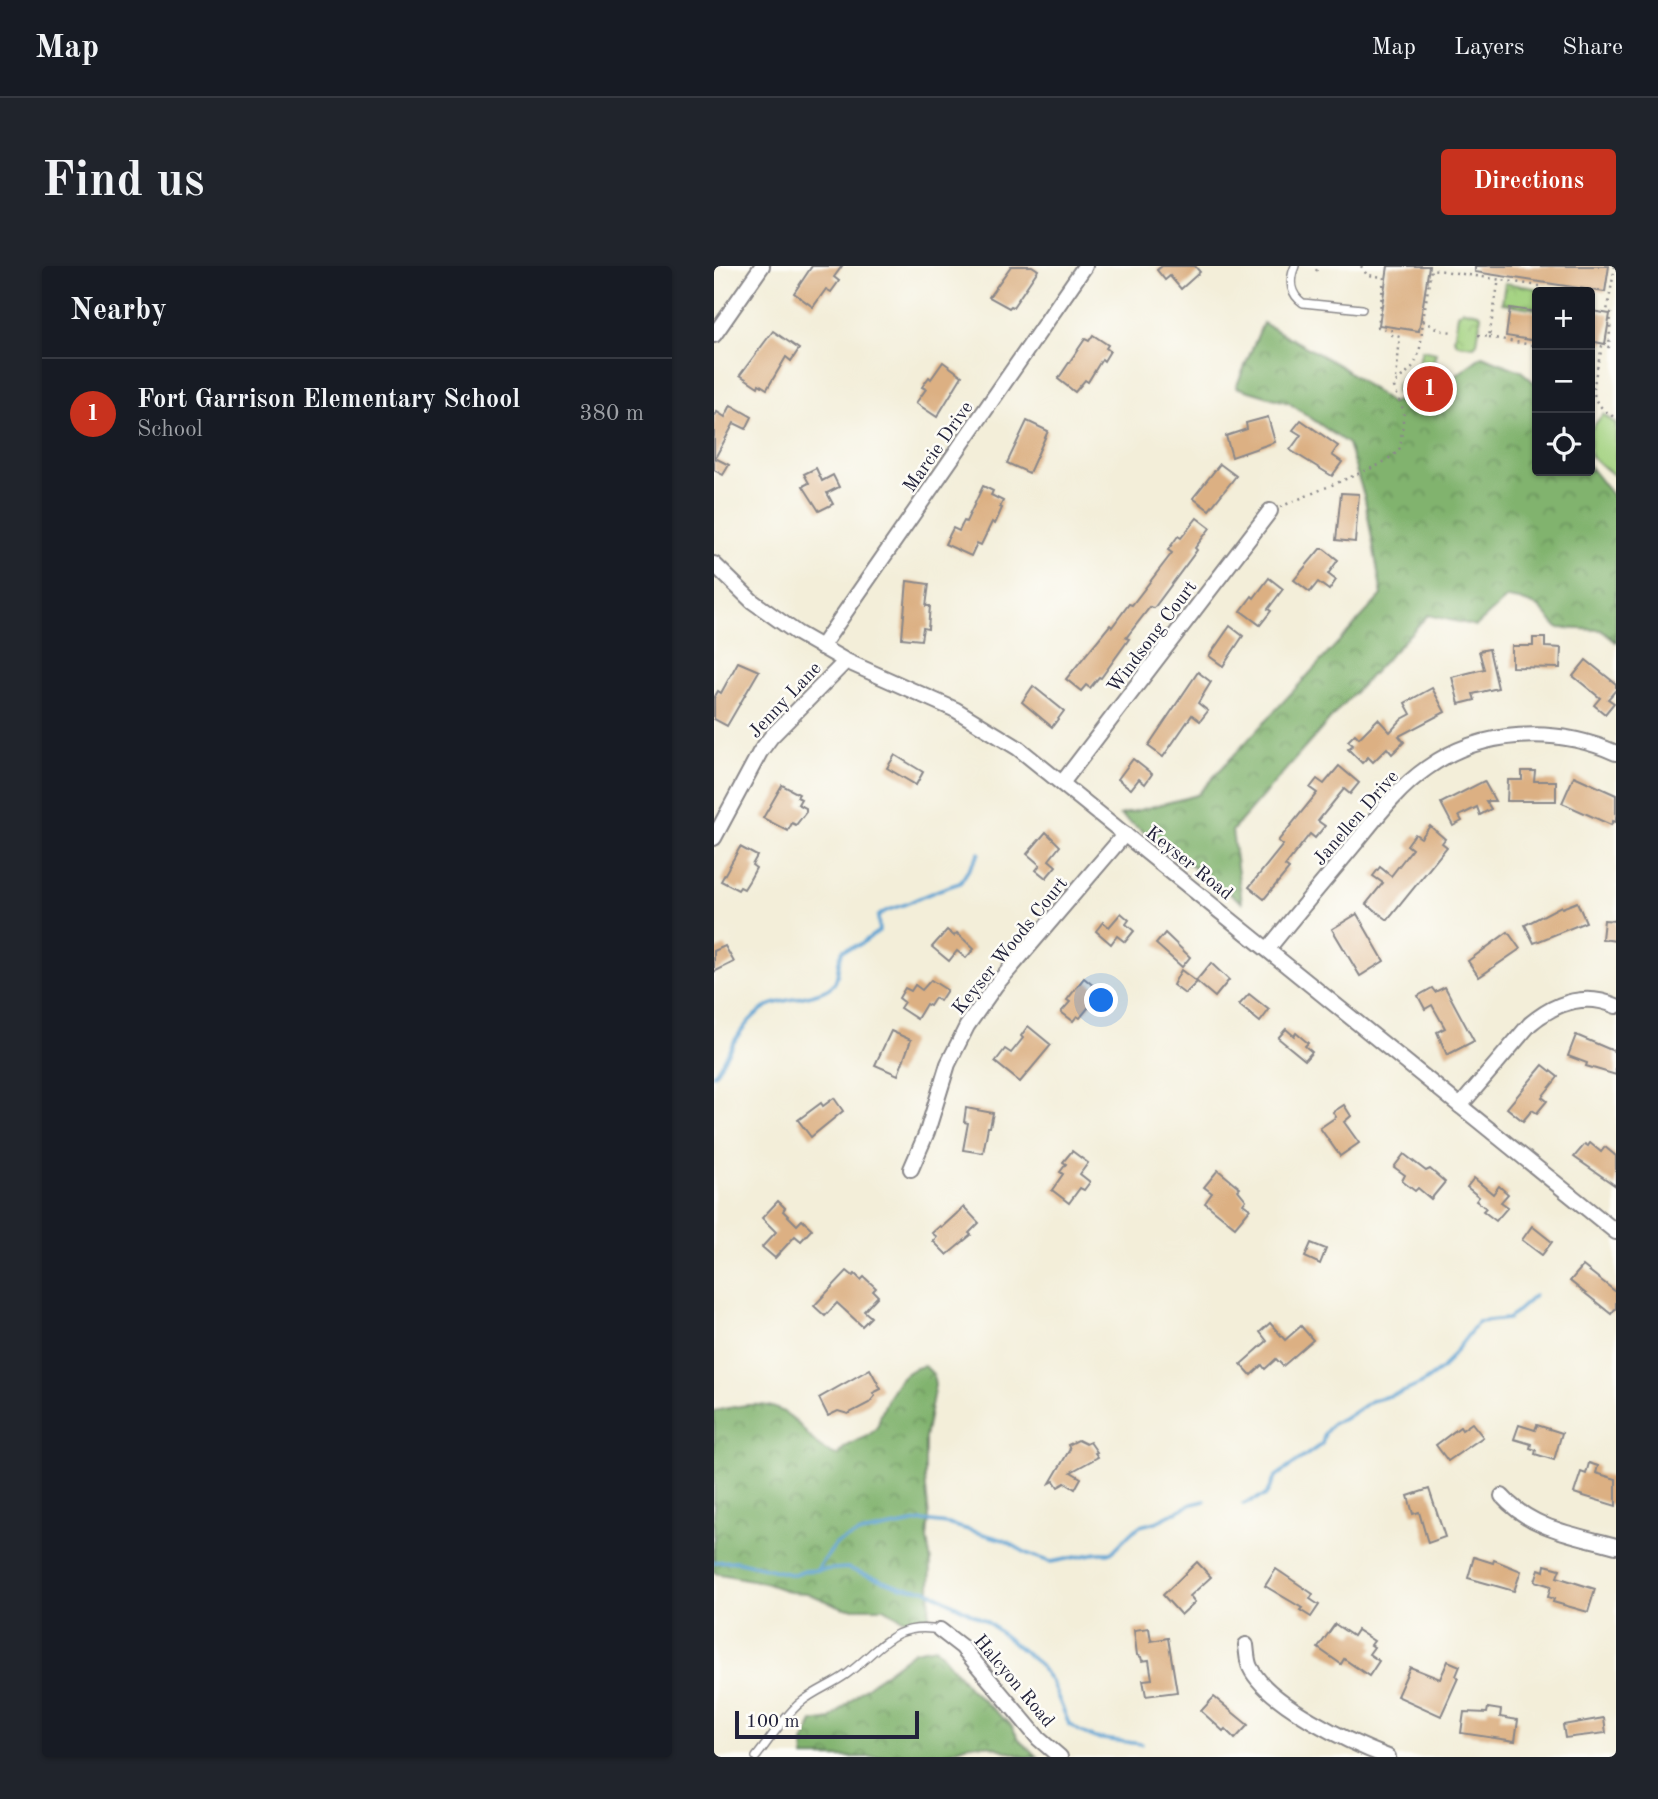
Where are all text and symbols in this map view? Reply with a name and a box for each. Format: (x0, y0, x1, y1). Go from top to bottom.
text: Map (35, 32, 99, 65)
text: Map (1372, 36, 1416, 60)
text: Layers (1454, 36, 1524, 60)
text: Share (1562, 36, 1623, 60)
button: Directions (1441, 149, 1616, 215)
text: Find us (42, 158, 205, 207)
map controls (1532, 287, 1595, 476)
button: + (1532, 287, 1595, 350)
text: Nearby (70, 296, 167, 326)
button: − (1532, 350, 1595, 413)
pin: 1 (1407, 363, 1453, 415)
text: Fort Garrison Elementary School (137, 387, 520, 413)
street label: Marcie Drive (901, 398, 977, 496)
text: 1 (86, 402, 100, 425)
text: 380 m (579, 402, 644, 425)
button: locate (1532, 413, 1595, 476)
text: School (137, 418, 203, 441)
street label: Windsong Court (1105, 578, 1201, 697)
street label: Jenny Lane (746, 659, 826, 742)
street label: Janellen Drive (1311, 768, 1403, 870)
street label: Keyser Road (1141, 823, 1236, 905)
street label: Keyser Woods Court (950, 874, 1072, 1019)
your location (1084, 983, 1118, 1017)
street label: Halcyon Road (969, 1632, 1057, 1732)
scale bar (735, 1708, 919, 1740)
text: 100 m (746, 1713, 799, 1732)

